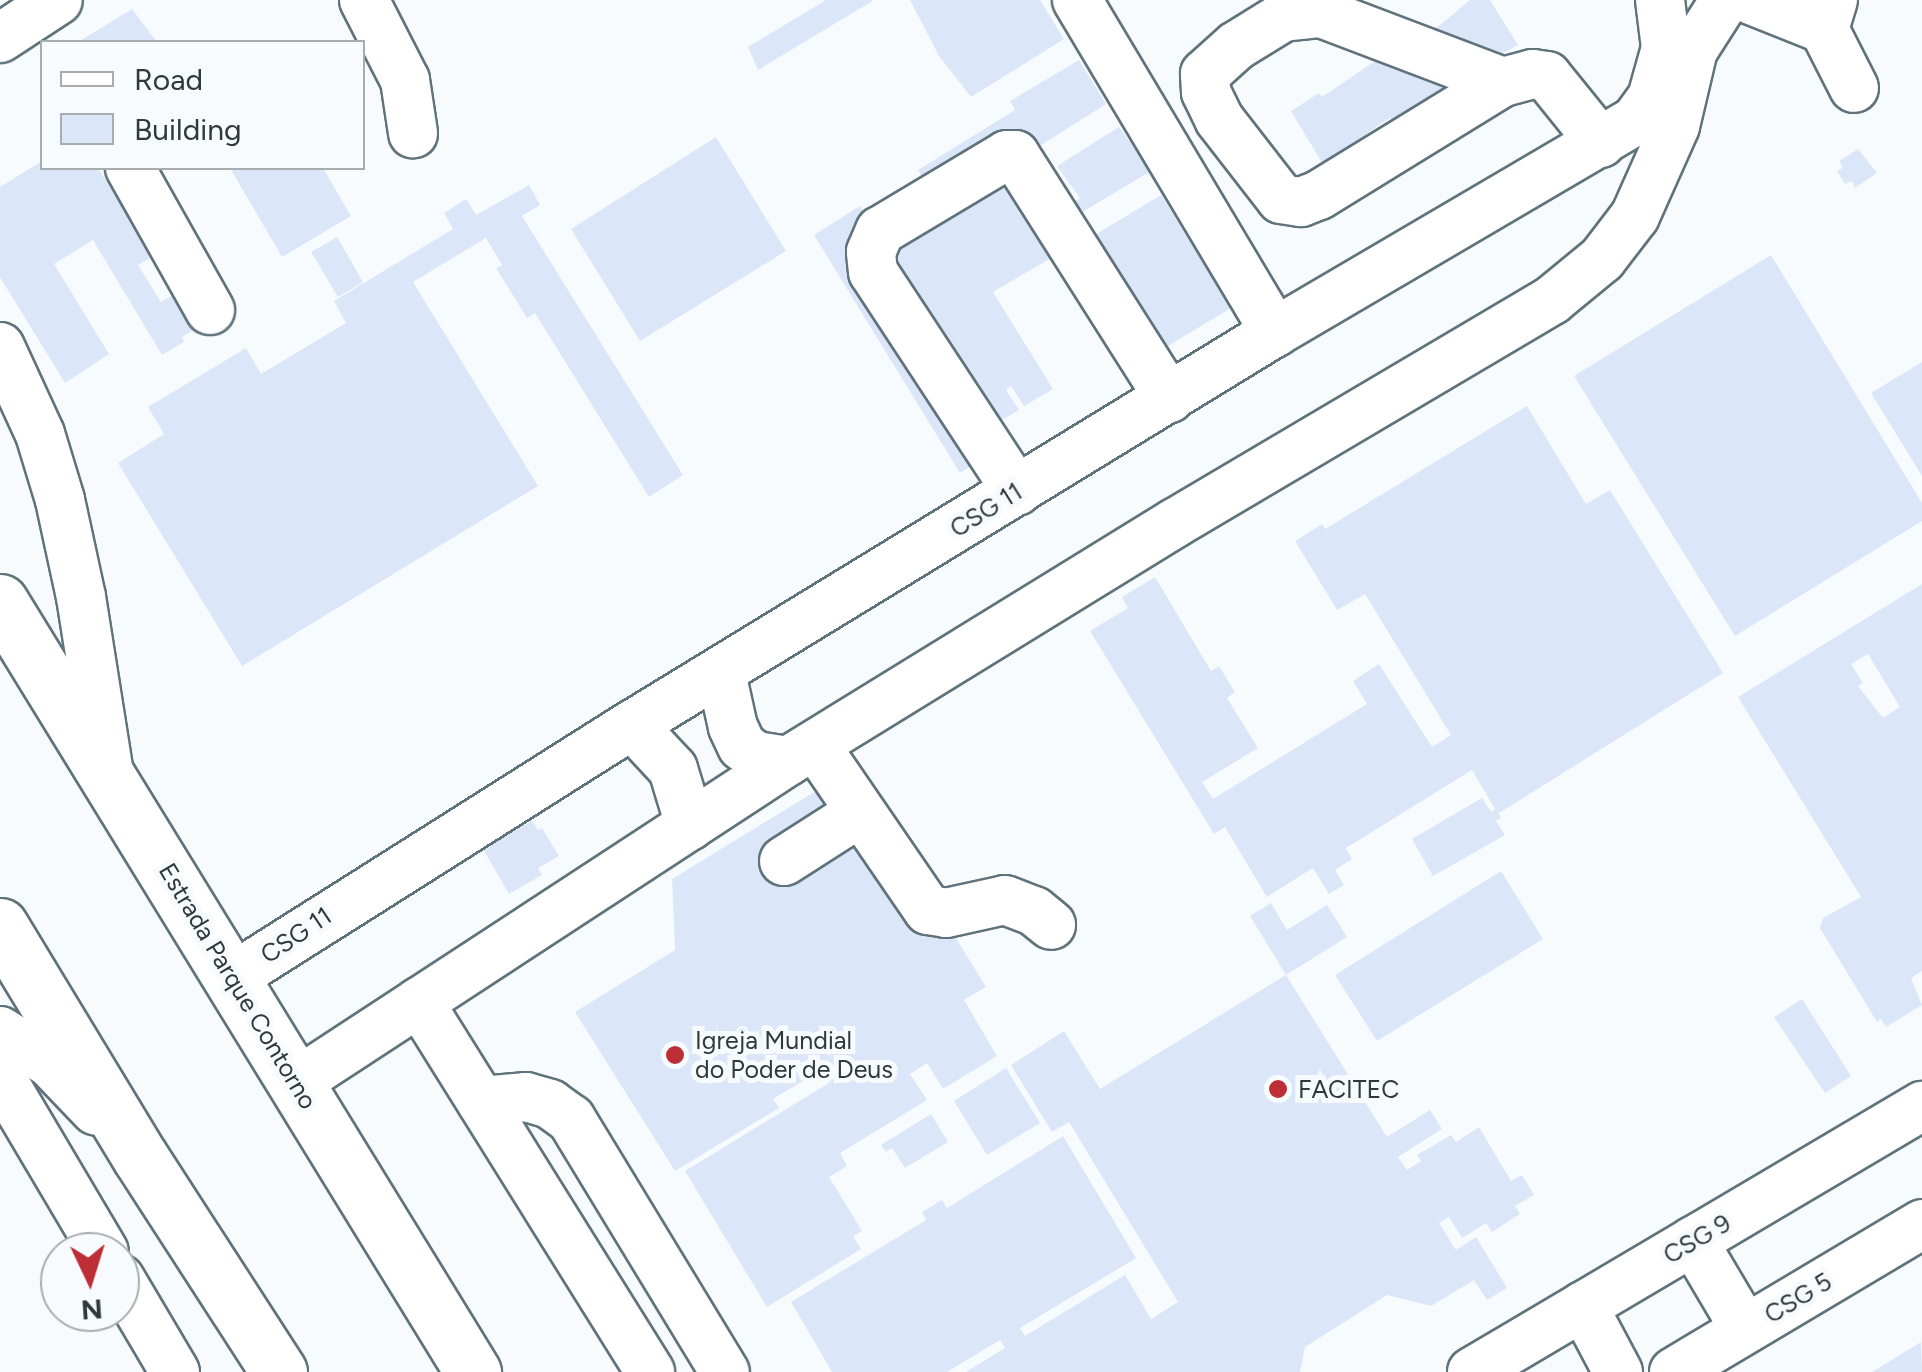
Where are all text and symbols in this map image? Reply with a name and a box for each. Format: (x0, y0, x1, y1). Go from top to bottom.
legend (40, 40, 365, 170)
text: Road (134, 61, 203, 98)
text: Building (134, 111, 242, 148)
street label: CSG 11 (944, 476, 1028, 544)
street label: Estrada Parque Contorno (153, 858, 323, 1114)
street label: CSG 11 (255, 900, 337, 970)
place label: Igreja Mundial do Poder de Deus (695, 1026, 893, 1085)
marker: Igreja Mundial do Poder de Deus (664, 1044, 686, 1066)
place label: FACITEC (1298, 1074, 1399, 1104)
marker: FACITEC (1267, 1078, 1289, 1100)
street label: CSG 9 (1658, 1208, 1736, 1270)
north arrow (40, 1232, 140, 1332)
street label: CSG 5 (1759, 1266, 1837, 1330)
text: N (80, 1292, 104, 1328)

